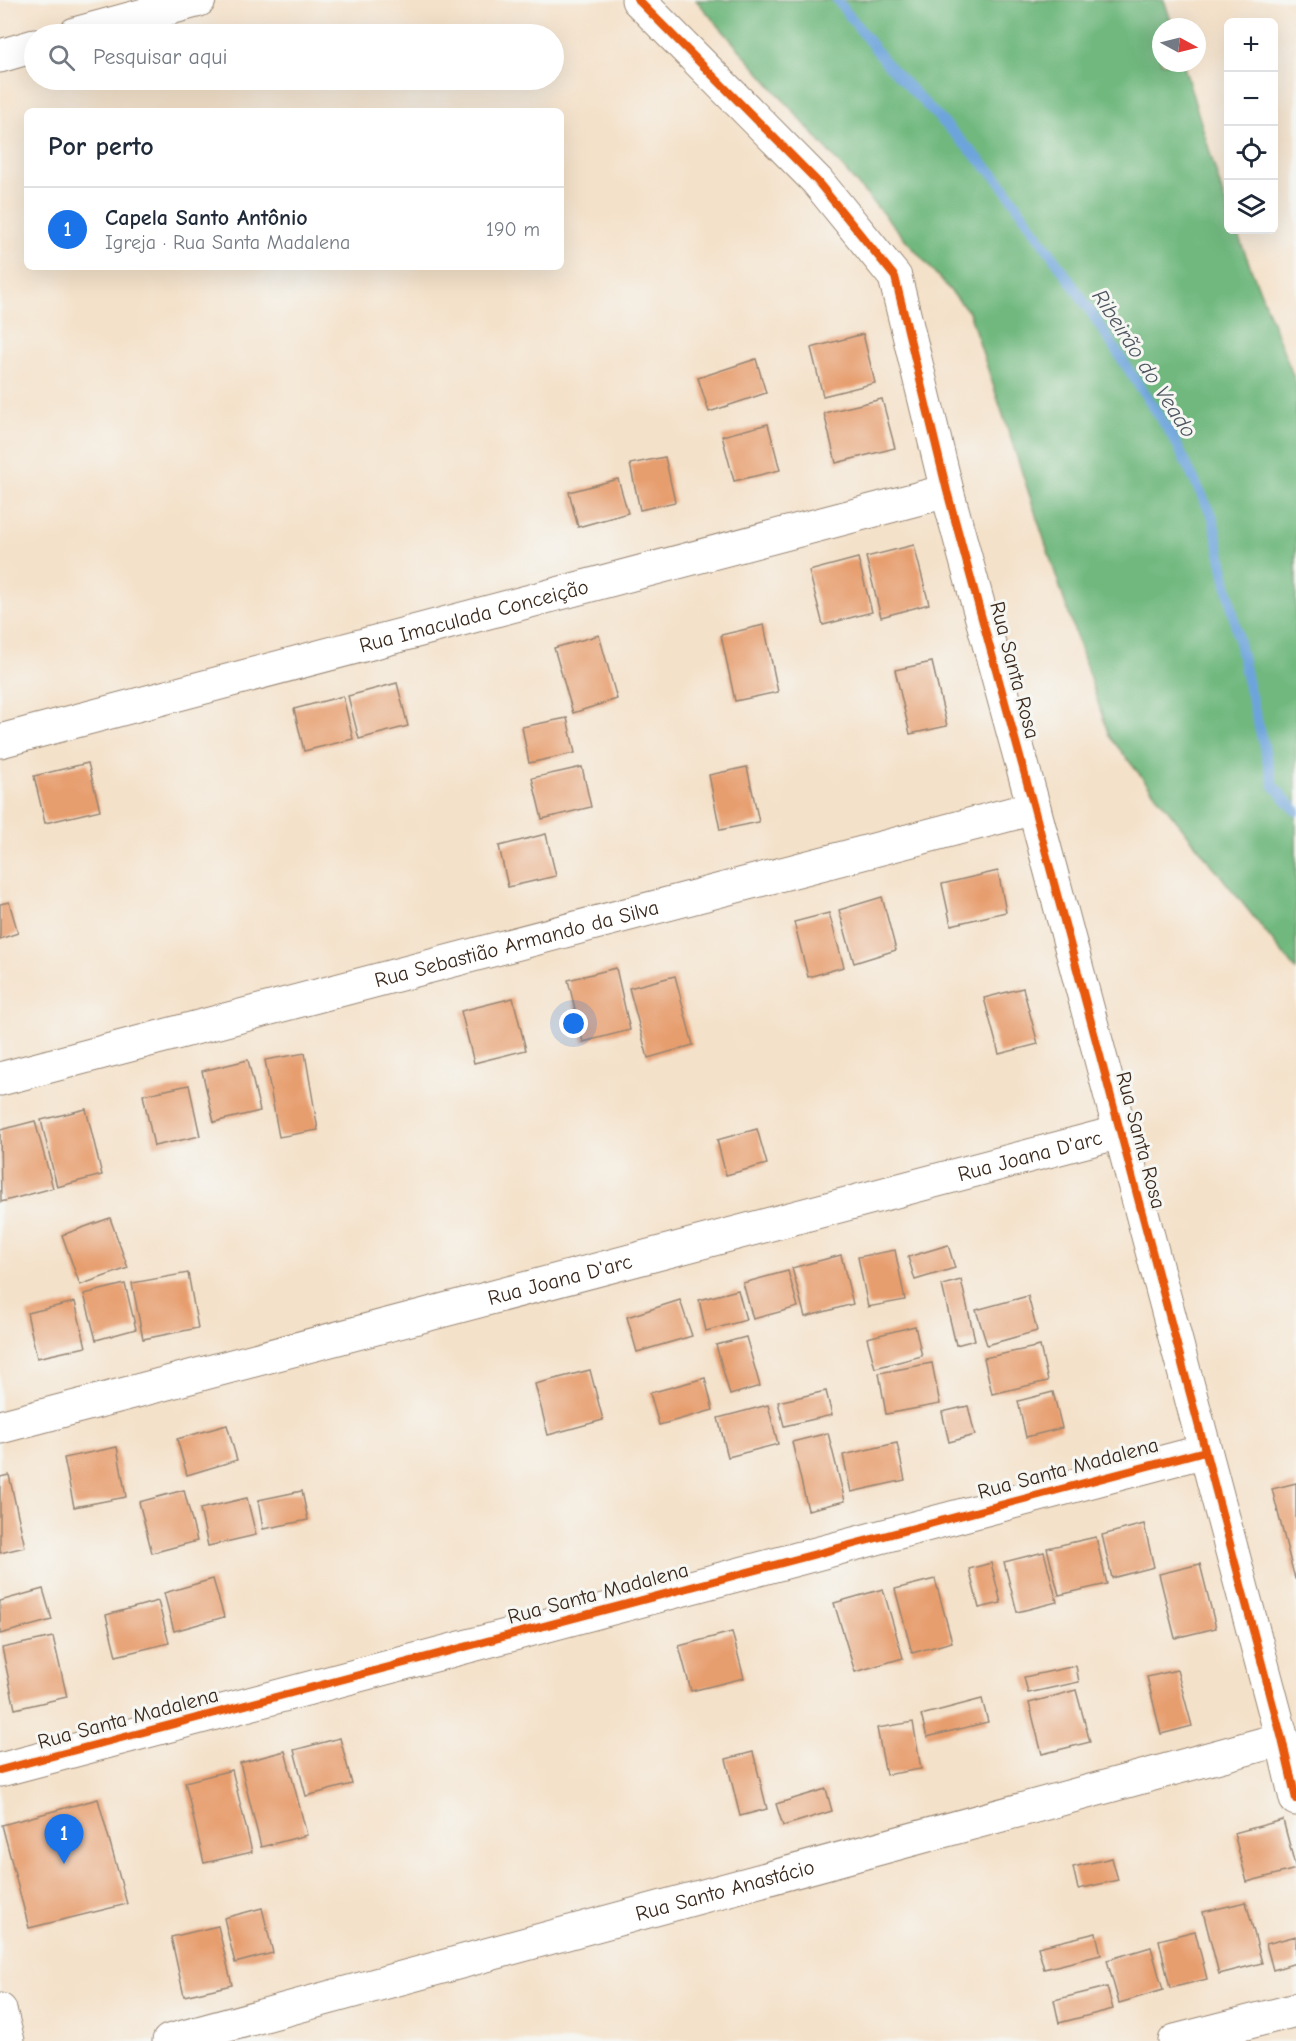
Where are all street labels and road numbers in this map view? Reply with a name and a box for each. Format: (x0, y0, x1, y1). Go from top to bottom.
street label: Rua Imaculada Conceição (357, 574, 591, 658)
street label: Rua Santa Rosa (985, 599, 1045, 741)
street label: Rua Sebastião Armando da Silva (372, 895, 661, 992)
street label: Rua Santa Rosa (1111, 1069, 1171, 1211)
street label: Rua Joana D'arc (955, 1125, 1105, 1186)
street label: Rua Joana D'arc (485, 1249, 635, 1310)
street label: Rua Santa Madalena (975, 1432, 1161, 1504)
street label: Rua Santa Madalena (505, 1557, 691, 1629)
street label: Rua Santa Madalena (35, 1682, 221, 1754)
street label: Rua Santo Anastácio (633, 1854, 817, 1926)

